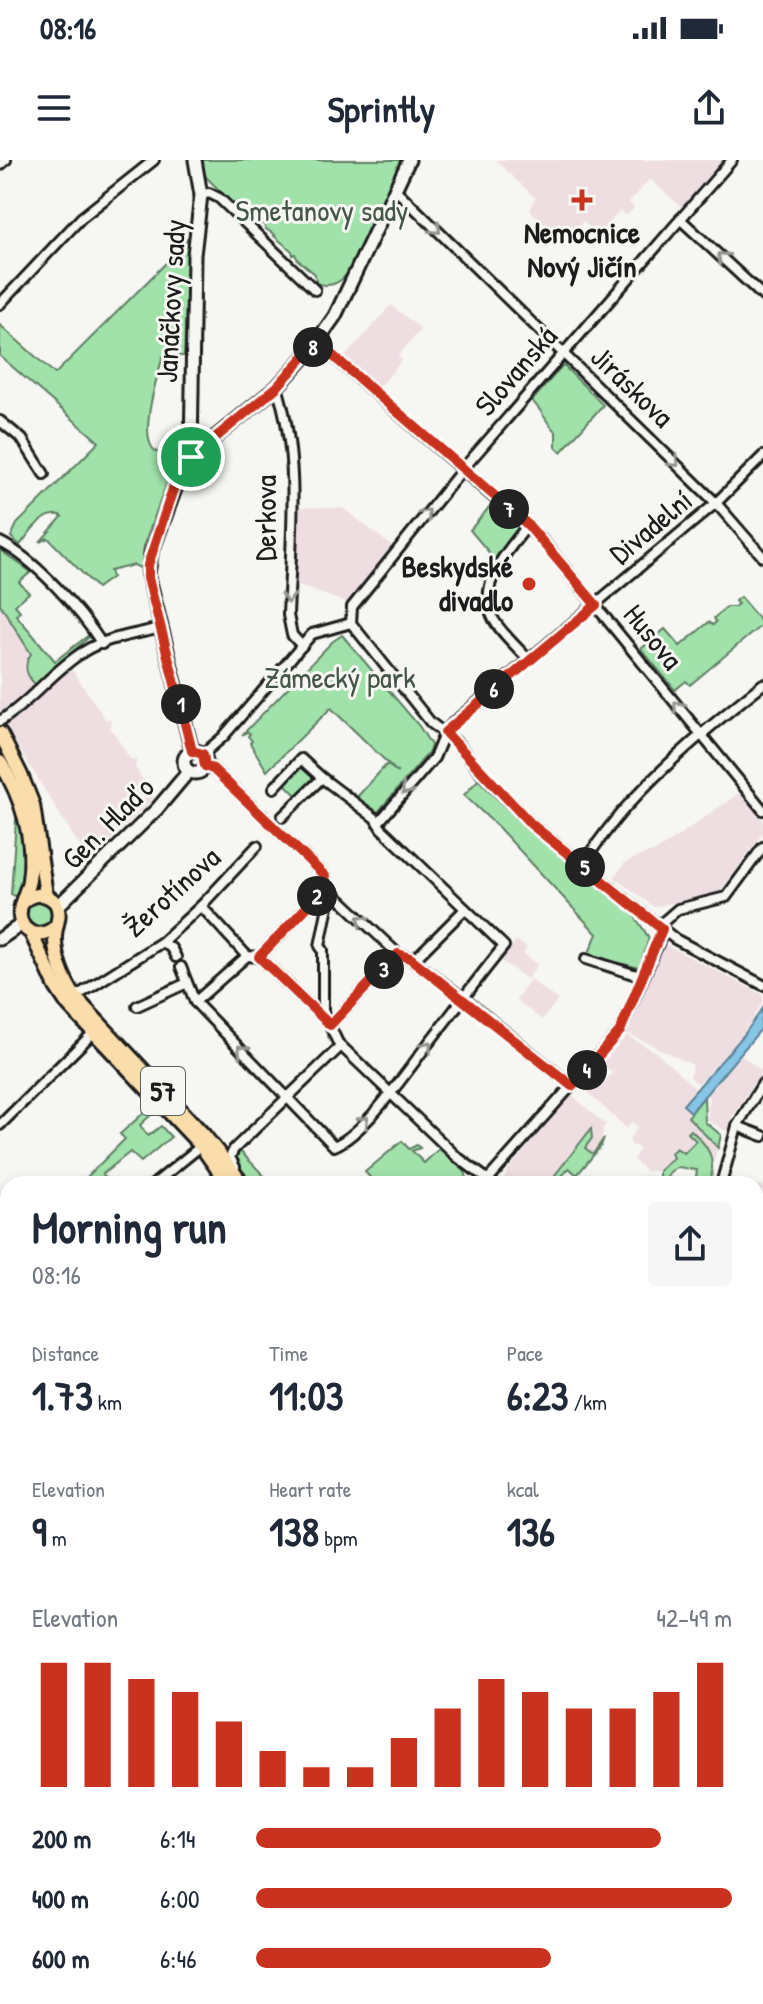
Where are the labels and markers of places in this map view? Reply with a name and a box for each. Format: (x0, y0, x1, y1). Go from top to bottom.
marker: Nemocnice Nový Jičín (571, 189, 593, 211)
place label: Nemocnice Nový Jičín (524, 212, 640, 287)
pin: 8 (293, 327, 333, 367)
pin (157, 423, 225, 491)
pin: 7 (489, 489, 529, 529)
place label: Beskydské divadlo (402, 546, 513, 620)
marker: Beskydské divadlo (520, 575, 538, 593)
pin: 6 (474, 669, 514, 709)
pin: 1 (161, 684, 201, 724)
pin: 5 (565, 847, 605, 887)
pin: 2 (297, 876, 337, 916)
pin: 3 (364, 949, 404, 989)
pin: 4 (567, 1050, 607, 1090)

